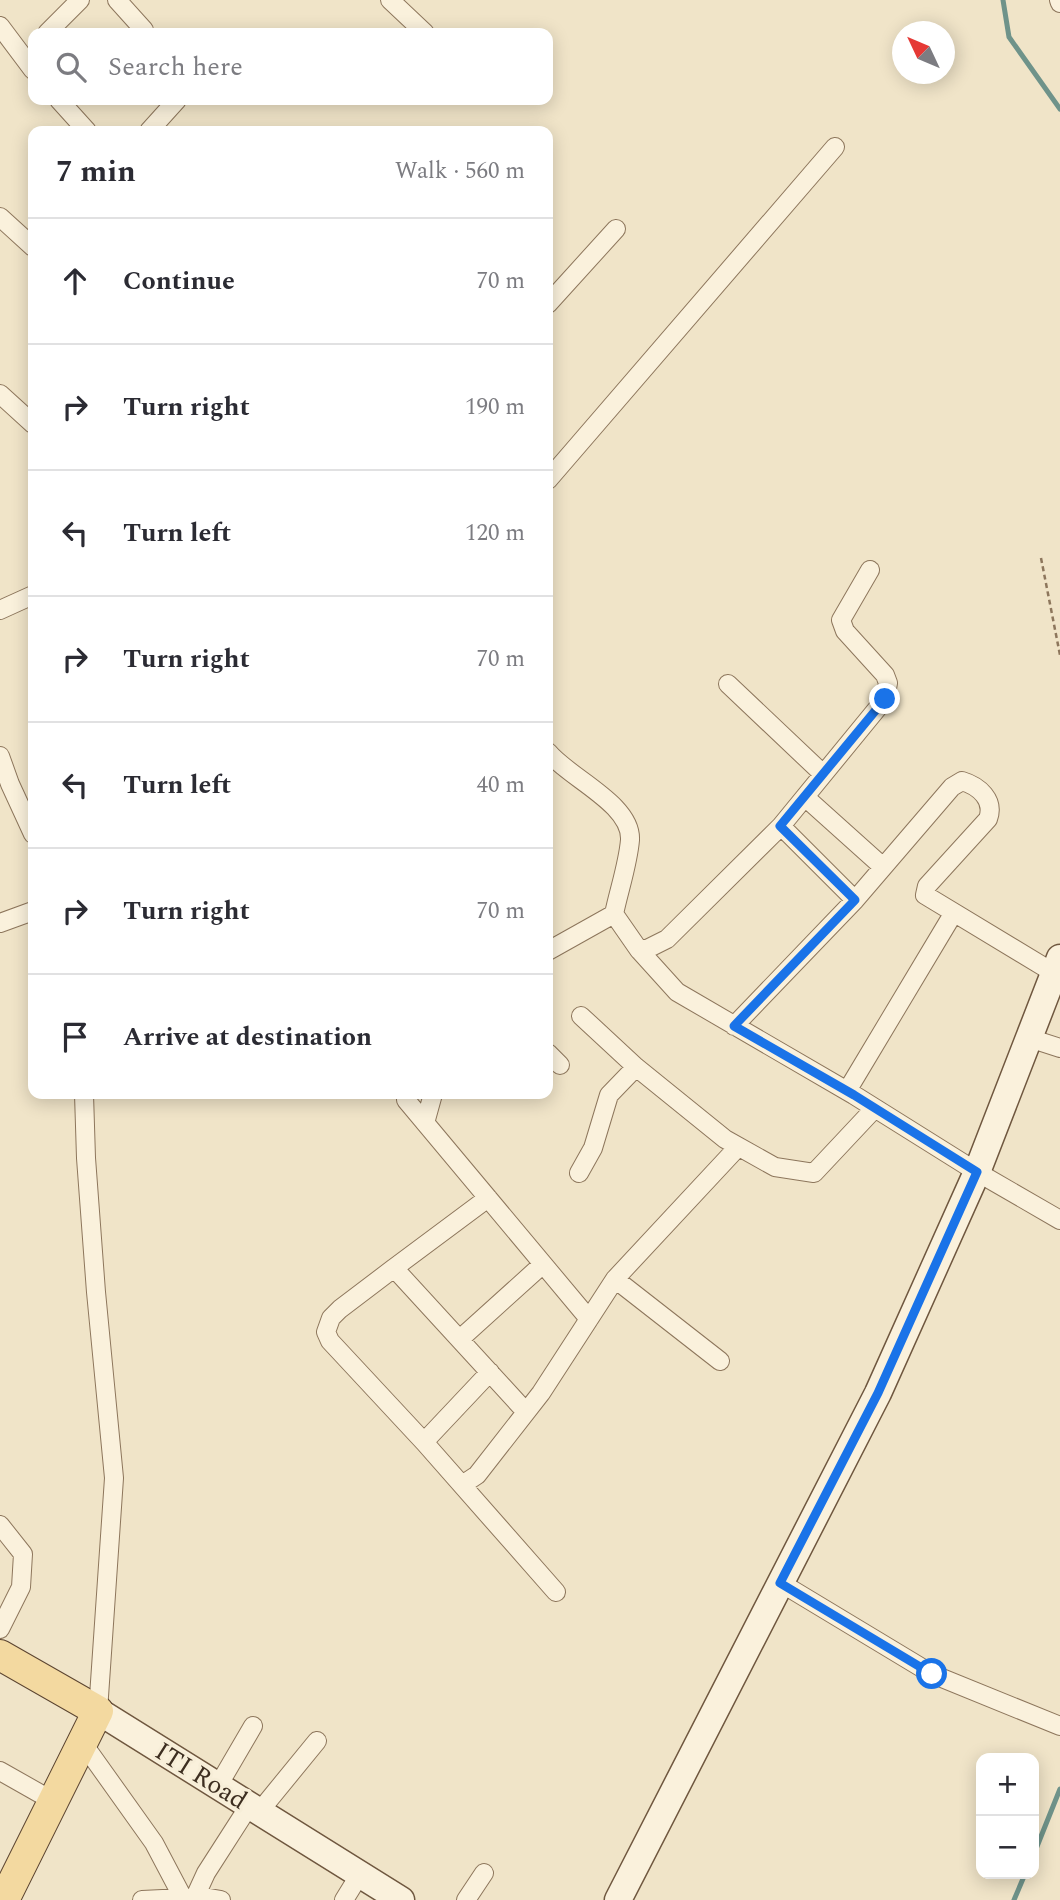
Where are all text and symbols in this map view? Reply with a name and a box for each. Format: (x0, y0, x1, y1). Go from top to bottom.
north arrow (892, 21, 955, 84)
search box (28, 28, 553, 105)
text: Search here (108, 47, 243, 87)
icon: search (52, 48, 90, 86)
text: 7 min (56, 149, 136, 195)
text: Walk · 560 m (395, 154, 525, 189)
text: Continue (123, 261, 235, 301)
icon: ahead (56, 262, 94, 300)
text: 70 m (476, 264, 525, 299)
text: Turn right (123, 387, 250, 427)
icon: right (56, 388, 94, 426)
text: 190 m (465, 390, 525, 425)
text: Turn left (123, 513, 231, 553)
icon: left (56, 514, 94, 552)
text: 120 m (465, 516, 525, 551)
text: Turn right (123, 639, 250, 679)
icon: right (56, 640, 94, 678)
text: 70 m (476, 642, 525, 677)
route end (869, 683, 900, 714)
text: Turn left (123, 765, 231, 805)
icon: left (56, 766, 94, 804)
text: 40 m (476, 768, 525, 803)
text: Turn right (123, 891, 250, 931)
icon: right (56, 892, 94, 930)
text: 70 m (476, 894, 525, 929)
text: Arrive at destination (123, 1017, 372, 1057)
icon: arrive (56, 1018, 94, 1056)
route start (916, 1658, 947, 1689)
street label: ITI Road (147, 1732, 255, 1820)
map controls (976, 1753, 1039, 1879)
button: + (976, 1753, 1039, 1816)
button: − (976, 1816, 1039, 1879)

